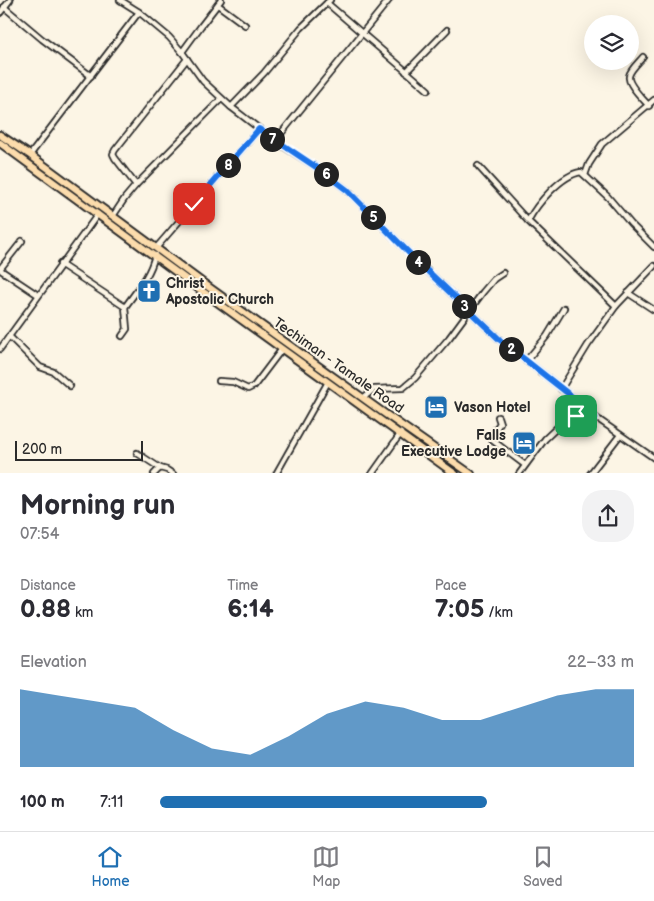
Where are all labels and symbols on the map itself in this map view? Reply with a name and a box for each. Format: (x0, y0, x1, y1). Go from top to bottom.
pin: 7 (260, 126, 284, 152)
pin: 8 (216, 152, 240, 178)
pin: 6 (314, 162, 338, 186)
pin (173, 183, 215, 225)
pin: 5 (360, 204, 386, 230)
pin: 4 (406, 250, 430, 274)
place label: Christ Apostolic Church (165, 275, 274, 308)
church icon: Christ Apostolic Church (136, 278, 162, 304)
pin: 3 (452, 294, 476, 318)
street label: Techiman - Tamale Road (270, 314, 407, 417)
pin: 2 (498, 336, 524, 362)
hotel icon: Vason Hotel (423, 394, 449, 420)
pin (555, 395, 597, 437)
place label: Vason Hotel (454, 399, 530, 416)
place label: Falls Executive Lodge (401, 427, 506, 460)
hotel icon: Falls Executive Lodge (511, 430, 537, 456)
scale bar (15, 438, 142, 462)

